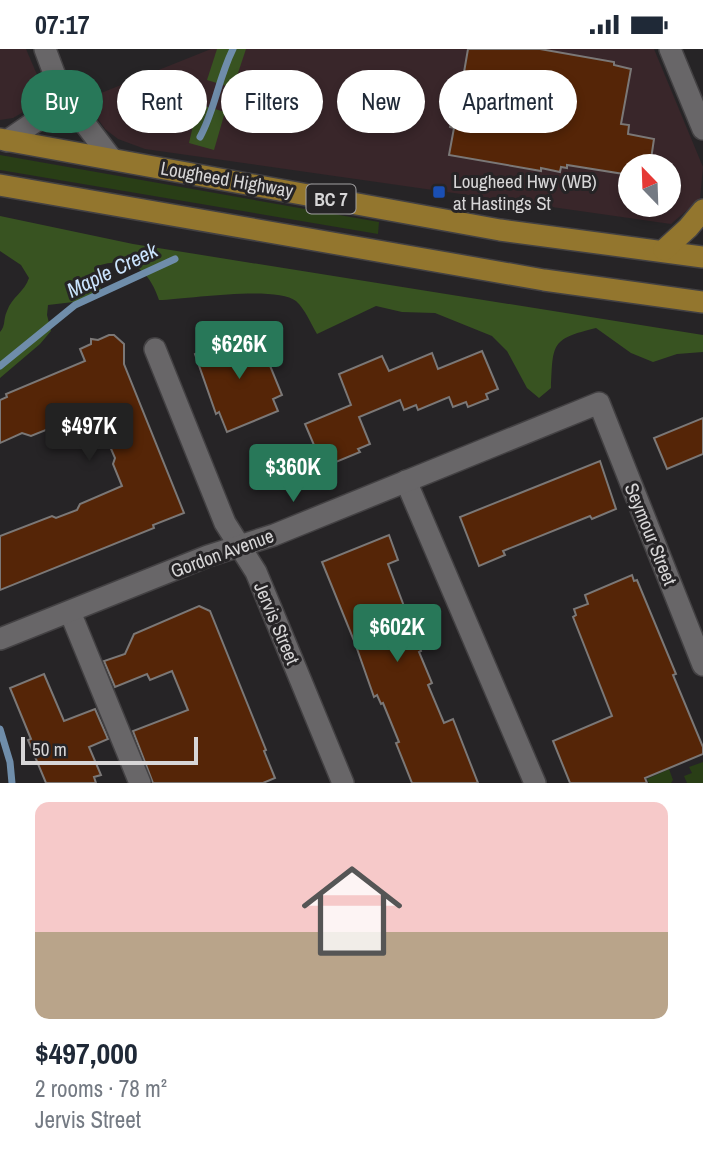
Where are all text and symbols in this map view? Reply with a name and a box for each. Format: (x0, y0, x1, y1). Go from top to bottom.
text: 07:17 (35, 7, 90, 42)
chip: Buy (21, 70, 103, 133)
chip: Rent (117, 70, 207, 133)
chip: Filters (221, 70, 323, 133)
chip: New (337, 70, 425, 133)
chip: Apartment (439, 70, 577, 133)
north arrow (618, 154, 681, 217)
map controls (618, 154, 681, 217)
street label: Lougheed Highway (159, 155, 296, 203)
place label: Lougheed Hwy (WB) at Hastings St (453, 168, 597, 216)
road number: BC 7 (306, 184, 356, 213)
marker: Lougheed Hwy (WB) at Hastings St (431, 184, 447, 200)
water label: Maple Creek (62, 235, 163, 304)
pin: $626K (190, 321, 288, 381)
text: $626K (211, 328, 267, 359)
pin: $497K (40, 403, 138, 463)
text: $497K (61, 410, 117, 441)
pin: $360K (244, 445, 342, 504)
text: $360K (265, 451, 321, 482)
street label: Seymour Street (619, 479, 684, 590)
street label: Gordon Avenue (167, 522, 277, 584)
street label: Jervis Street (248, 578, 306, 669)
pin: $602K (348, 605, 446, 664)
text: $602K (369, 611, 425, 642)
scale bar (21, 734, 198, 766)
text: 50 m (32, 736, 67, 762)
icon: home (289, 848, 415, 974)
text: $497,000 (35, 1033, 138, 1073)
text: 2 rooms · 78 m² (35, 1073, 167, 1104)
text: Jervis Street (35, 1104, 141, 1135)

